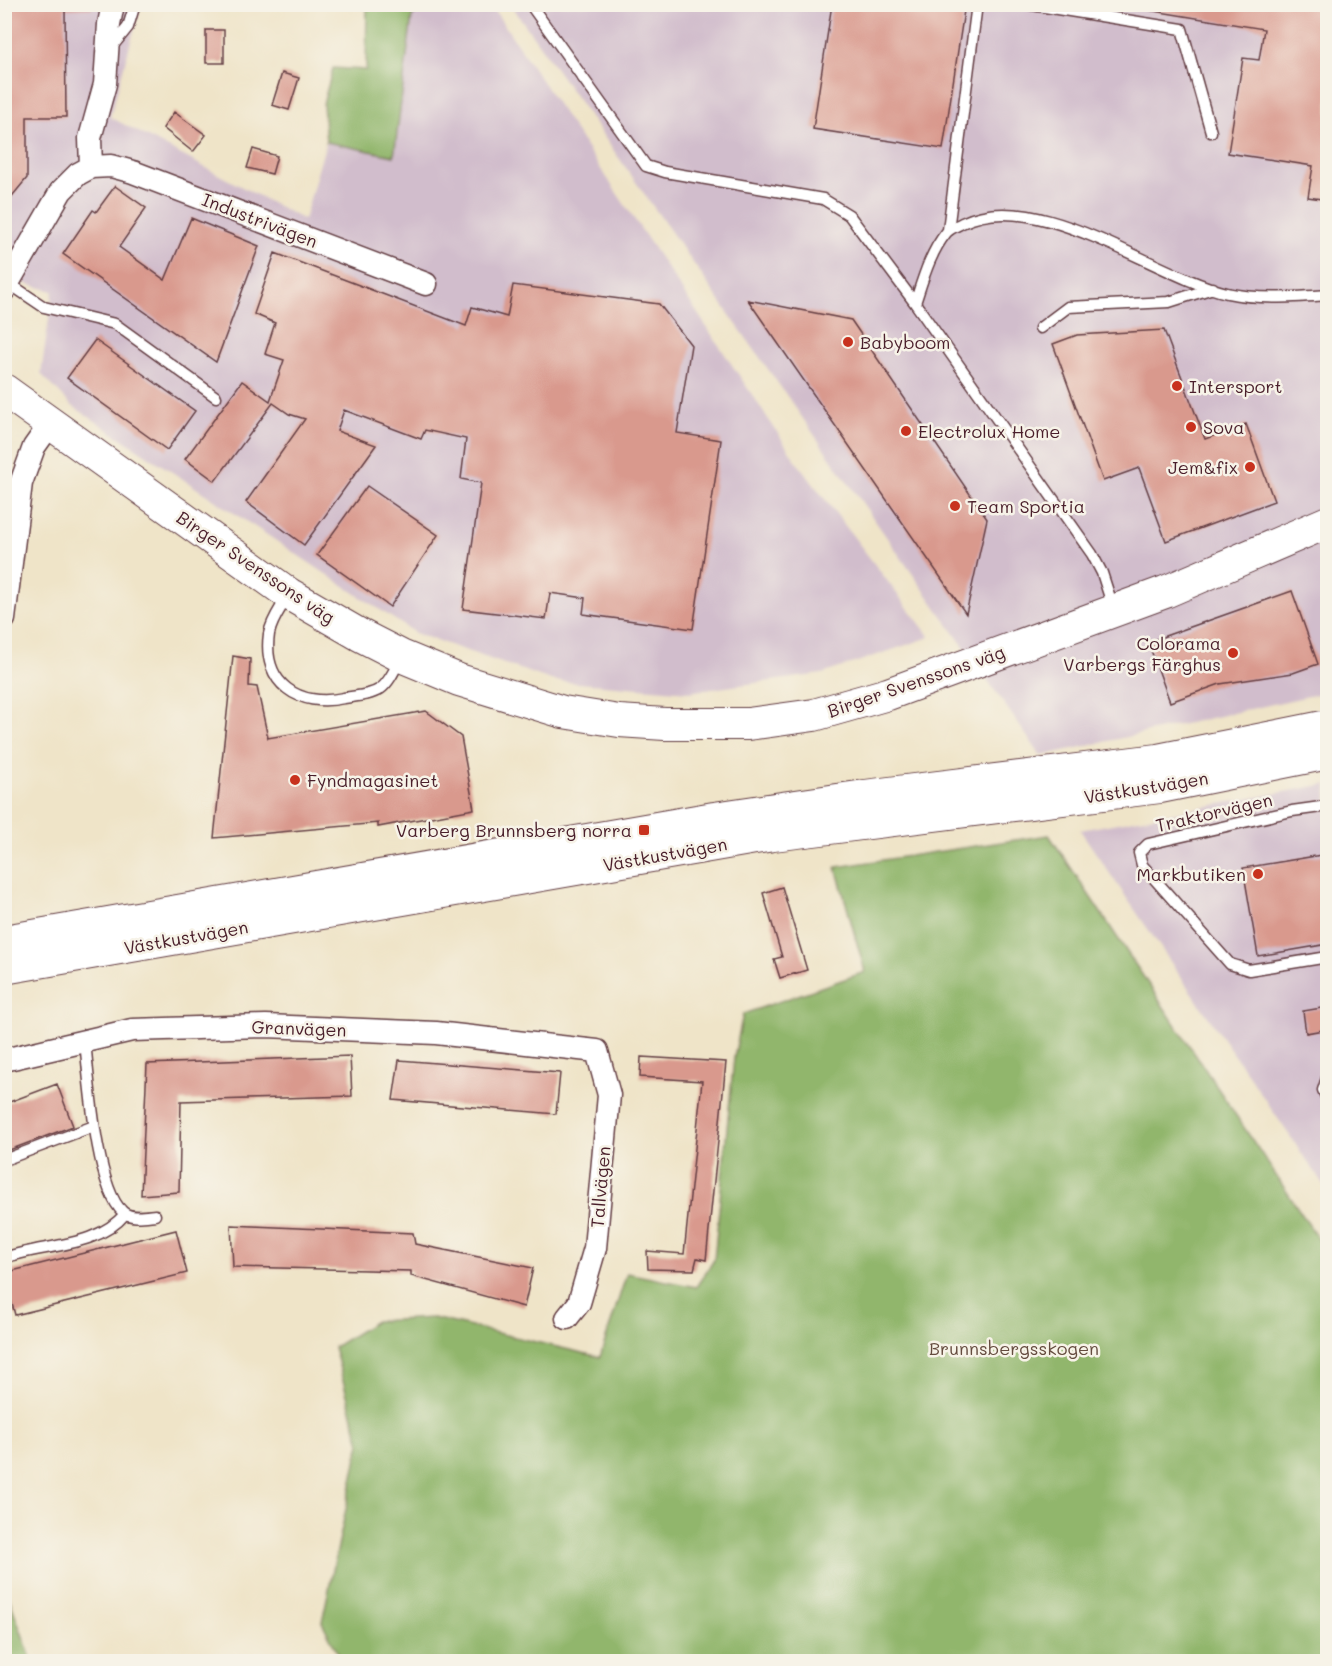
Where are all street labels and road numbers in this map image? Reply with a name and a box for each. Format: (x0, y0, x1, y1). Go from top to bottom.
street label: Industrivägen (199, 187, 321, 253)
street label: Birger Svenssons väg (172, 505, 340, 629)
street label: Birger Svenssons väg (824, 639, 1008, 723)
street label: Västkustvägen (1082, 765, 1210, 809)
street label: Traktorvägen (1153, 787, 1275, 837)
street label: Västkustvägen (601, 831, 729, 877)
street label: Västkustvägen (122, 914, 250, 960)
street label: Granvägen (251, 1014, 347, 1042)
street label: Tallvägen (584, 1145, 616, 1229)

